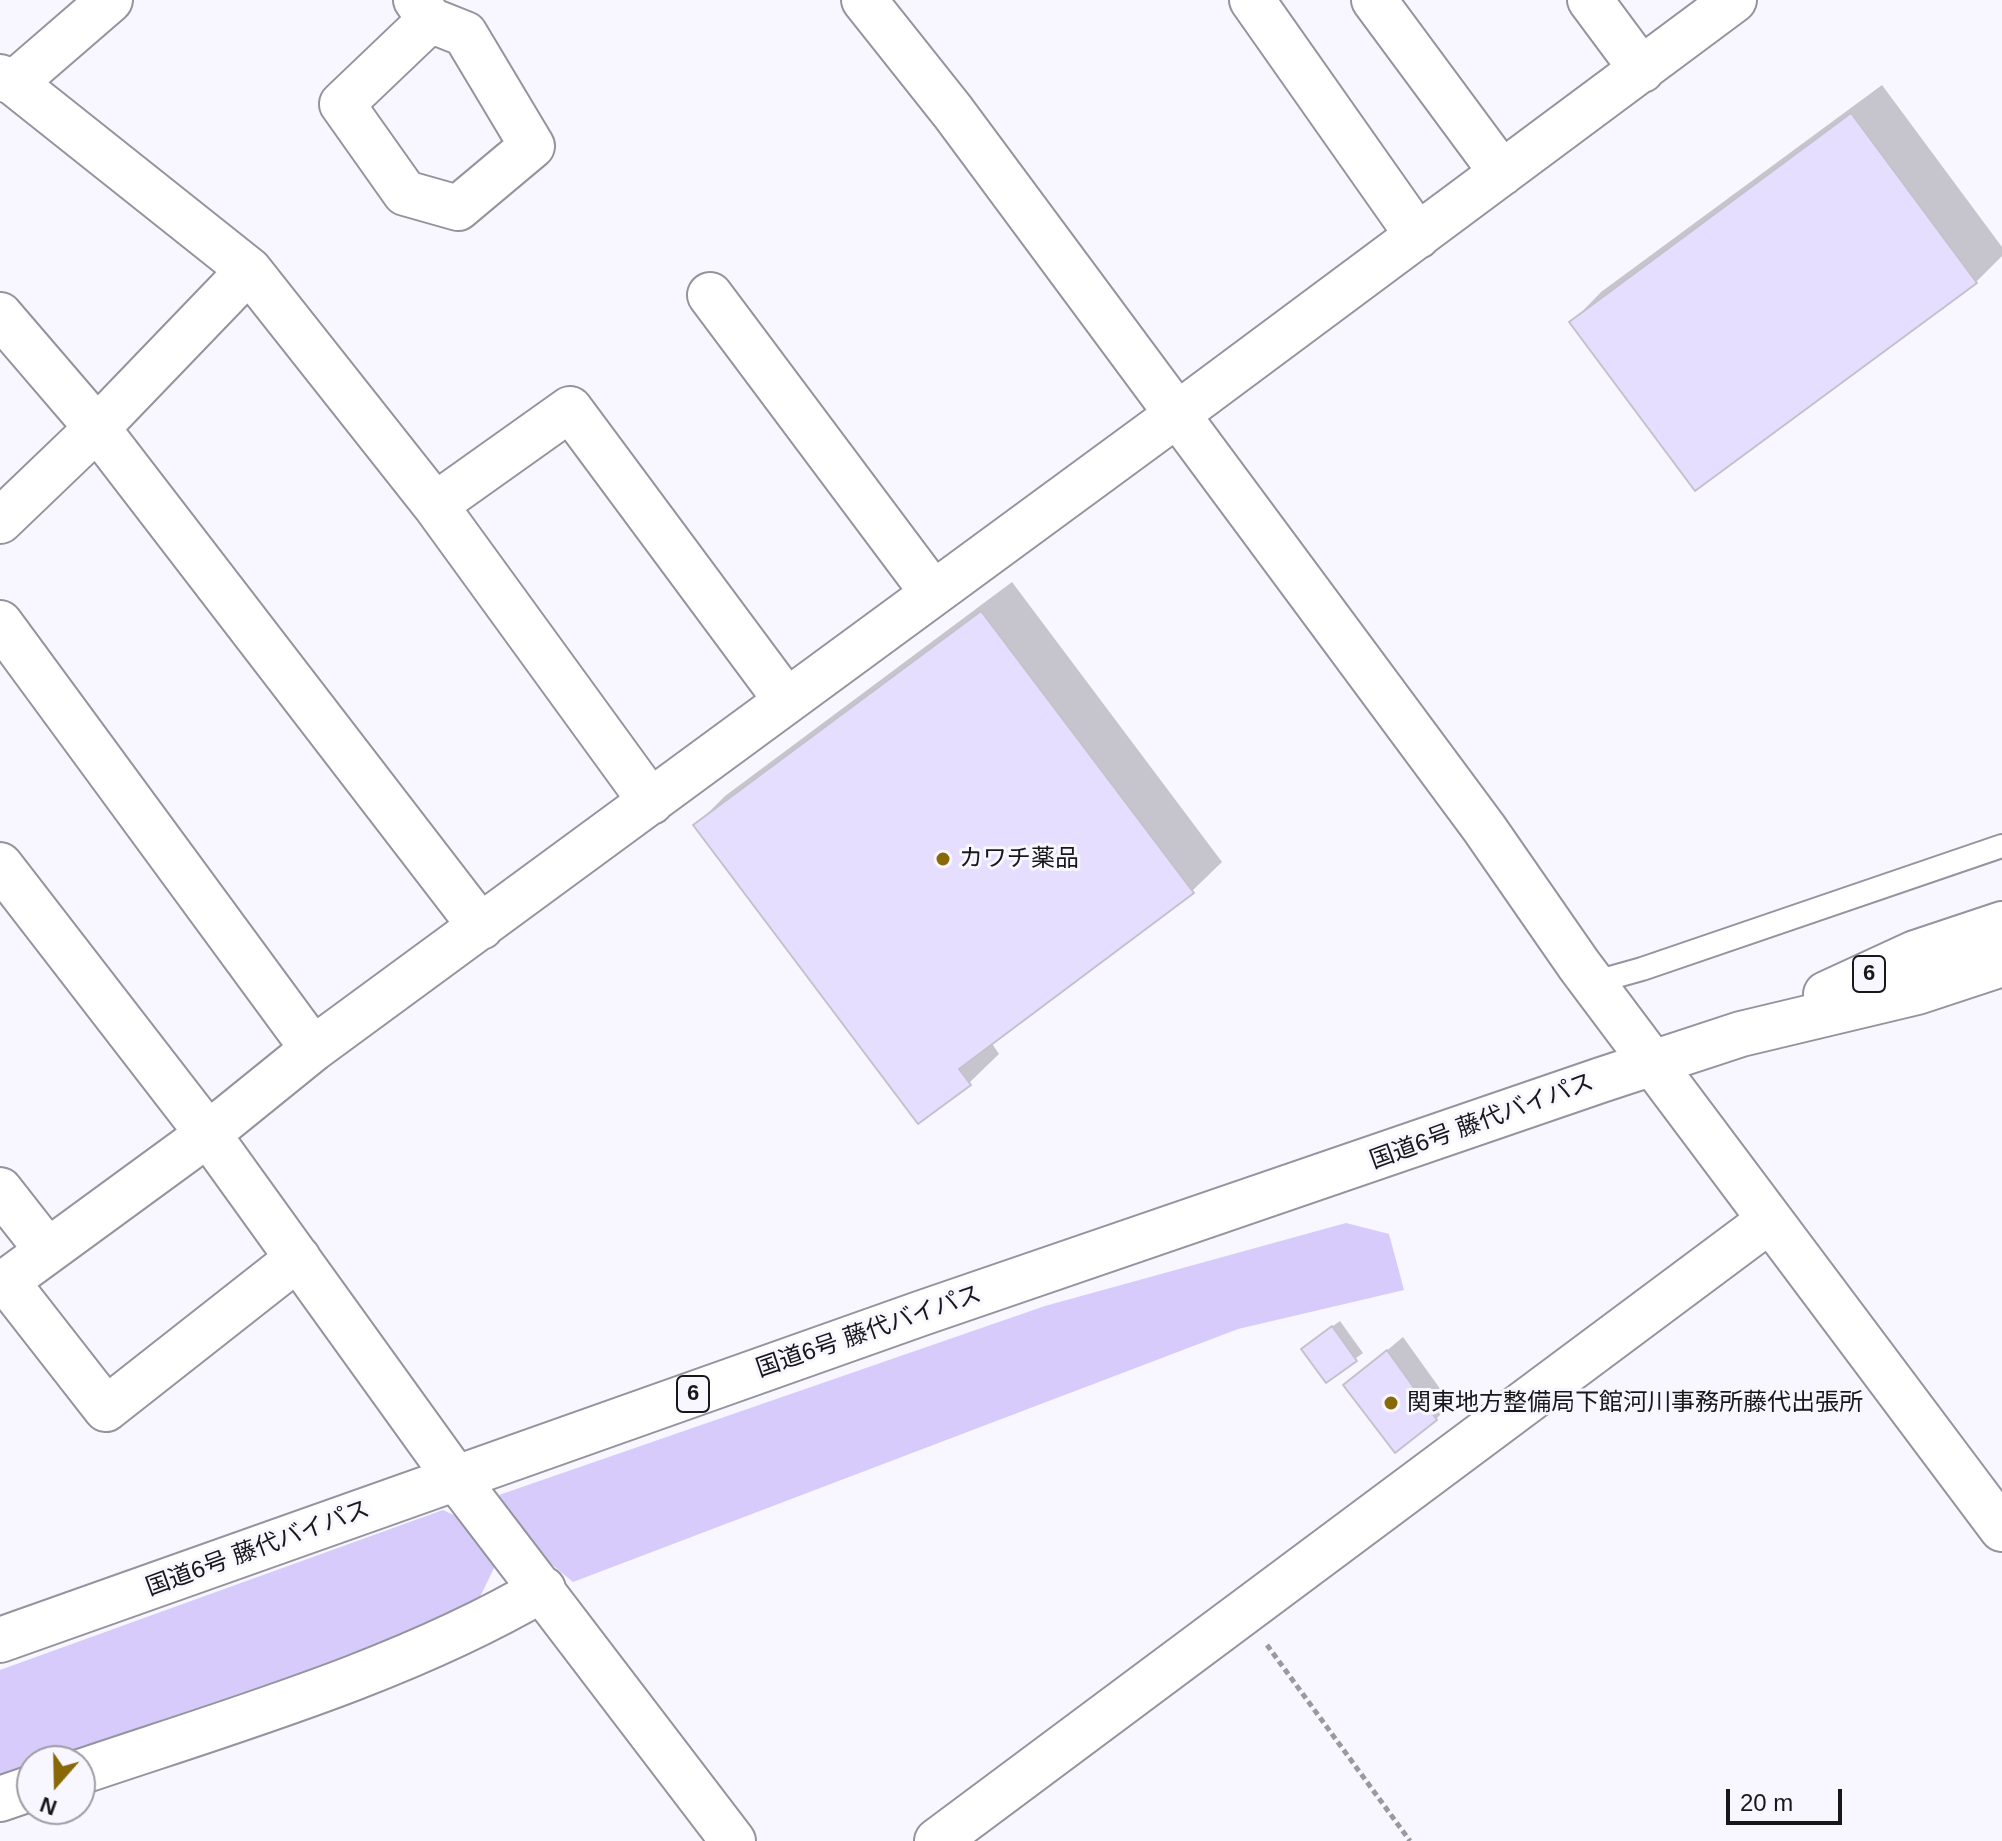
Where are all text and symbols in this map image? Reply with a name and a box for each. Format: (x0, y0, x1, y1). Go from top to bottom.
place label: カワチ薬品 (959, 845, 1079, 873)
marker: カワチ薬品 (934, 850, 952, 868)
road number: 6 (1853, 956, 1885, 992)
street label: 国道6号 藤代バイパス (1366, 1068, 1598, 1176)
street label: 国道6号 藤代バイパス (753, 1280, 985, 1384)
road number: 6 (677, 1376, 709, 1412)
place label: 関東地方整備局下館河川事務所藤代出張所 (1407, 1389, 1863, 1417)
marker: 関東地方整備局下館河川事務所藤代出張所 (1382, 1394, 1400, 1412)
street label: 国道6号 藤代バイパス (142, 1495, 374, 1603)
north arrow (16, 1745, 96, 1825)
scale bar (1730, 1773, 1846, 1823)
text: 20 m (1740, 1789, 1793, 1816)
text: N (37, 1792, 60, 1821)

